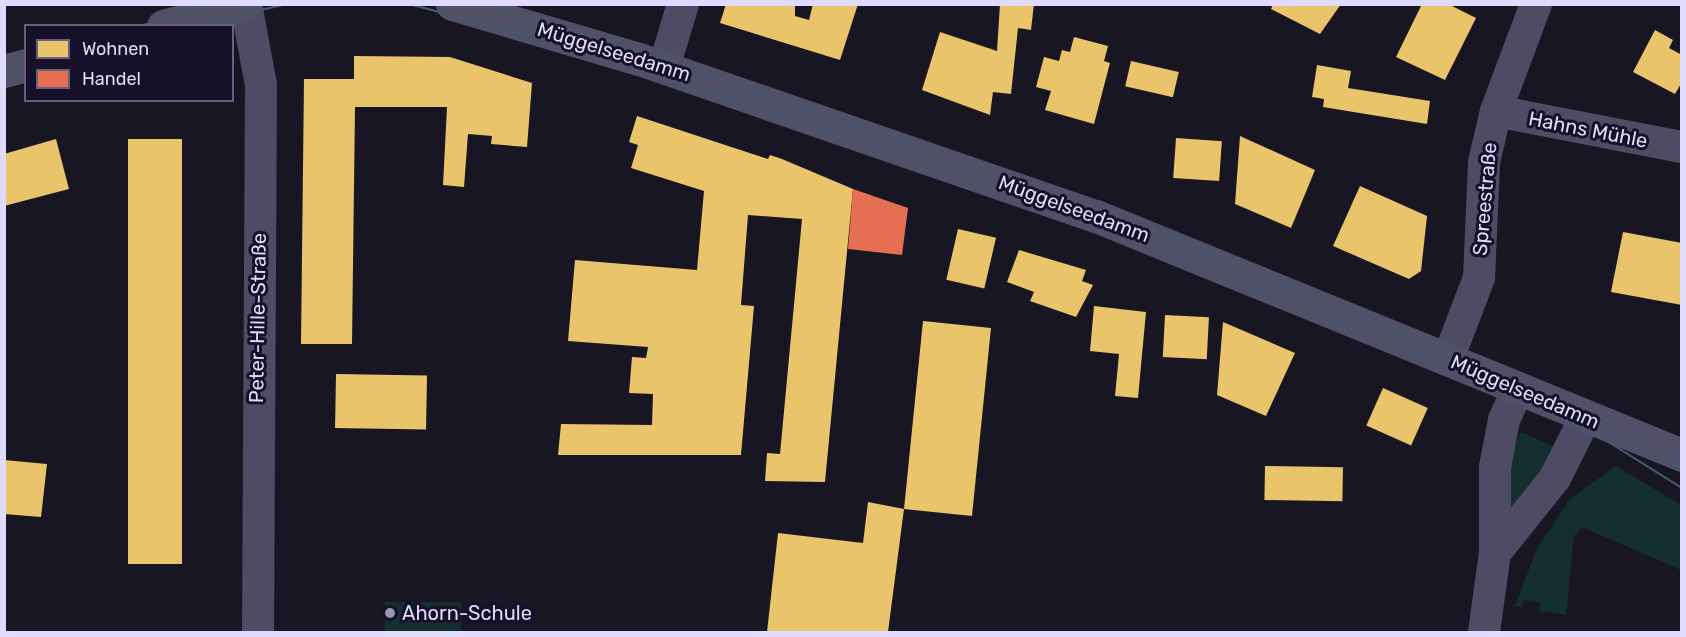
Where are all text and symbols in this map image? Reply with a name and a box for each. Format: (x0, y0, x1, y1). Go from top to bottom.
street label: Müggelseedamm (534, 17, 694, 87)
legend (24, 24, 234, 102)
text: Wohnen (82, 38, 149, 60)
text: Handel (82, 68, 141, 90)
street label: Hahns Mühle (1526, 107, 1650, 153)
street label: Spreestraße (1468, 141, 1502, 257)
street label: Müggelseedamm (995, 171, 1153, 247)
street label: Peter-Hille-Straße (245, 233, 271, 403)
street label: Müggelseedamm (1447, 350, 1603, 434)
place label: Ahorn-Schule (402, 601, 532, 625)
marker: Ahorn-Schule (383, 606, 397, 620)

